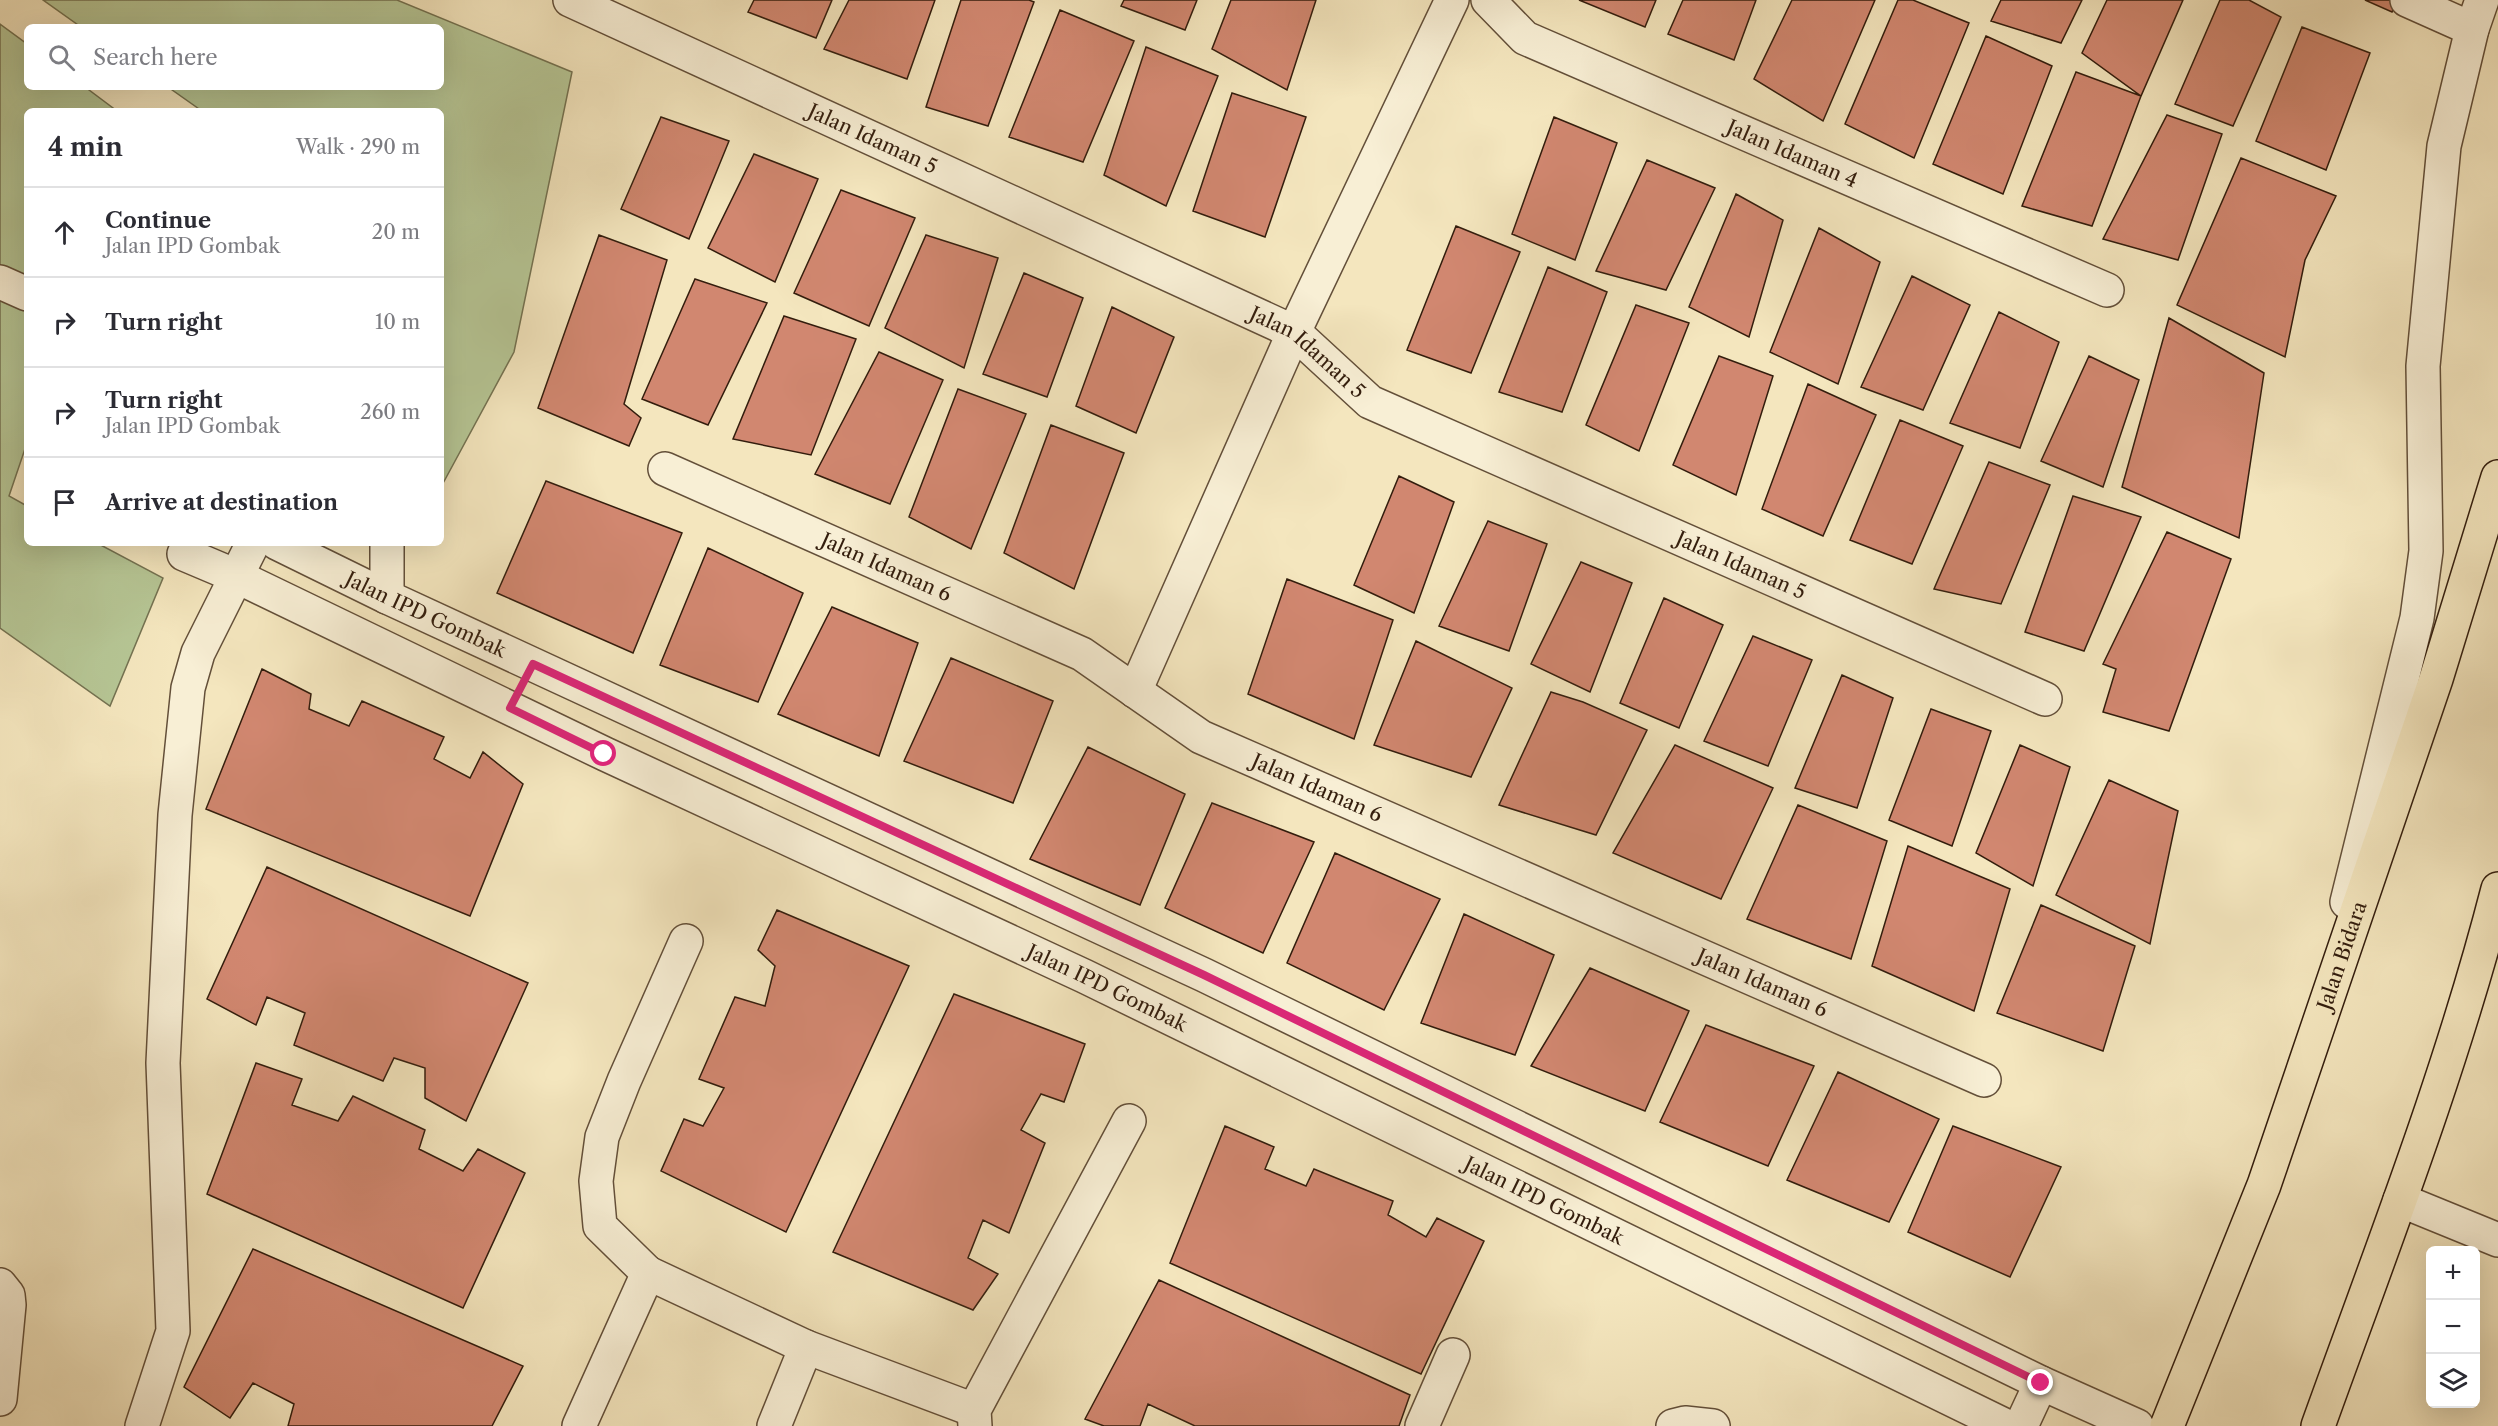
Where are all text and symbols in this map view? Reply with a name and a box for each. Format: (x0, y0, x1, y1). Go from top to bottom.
search box (24, 24, 444, 90)
icon: search (45, 41, 78, 74)
text: Search here (93, 44, 218, 71)
street label: Jalan Idaman 5 (802, 98, 941, 179)
street label: Jalan Idaman 4 (1720, 114, 1861, 192)
text: 4 min (48, 131, 123, 163)
text: Walk · 290 m (296, 135, 420, 159)
text: Continue (105, 207, 211, 234)
icon: ahead (48, 216, 81, 249)
text: 20 m (372, 220, 420, 244)
text: Jalan IPD Gombak (105, 234, 280, 258)
street label: Jalan Idaman 5 (1243, 300, 1370, 403)
icon: right (48, 306, 81, 339)
text: Turn right (105, 309, 223, 336)
text: 10 m (375, 310, 420, 334)
text: Turn right (105, 387, 223, 414)
icon: right (48, 396, 81, 429)
text: 260 m (360, 400, 420, 424)
text: Jalan IPD Gombak (105, 414, 280, 438)
icon: arrive (48, 486, 81, 519)
text: Arrive at destination (105, 489, 338, 516)
street label: Jalan Idaman 5 (1669, 525, 1810, 604)
street label: Jalan Idaman 6 (814, 526, 955, 607)
street label: Jalan IPD Gombak (339, 565, 511, 663)
route start (590, 740, 616, 766)
street label: Jalan Idaman 6 (1245, 747, 1386, 827)
street label: Jalan Bidara (2311, 898, 2372, 1016)
street label: Jalan IPD Gombak (1020, 938, 1193, 1037)
street label: Jalan Idaman 6 (1690, 942, 1831, 1022)
street label: Jalan IPD Gombak (1457, 1150, 1629, 1250)
map controls (2426, 1246, 2480, 1408)
button: + (2426, 1246, 2480, 1300)
button: − (2426, 1300, 2480, 1354)
button: layers (2426, 1354, 2480, 1408)
route end (2027, 1369, 2053, 1395)

